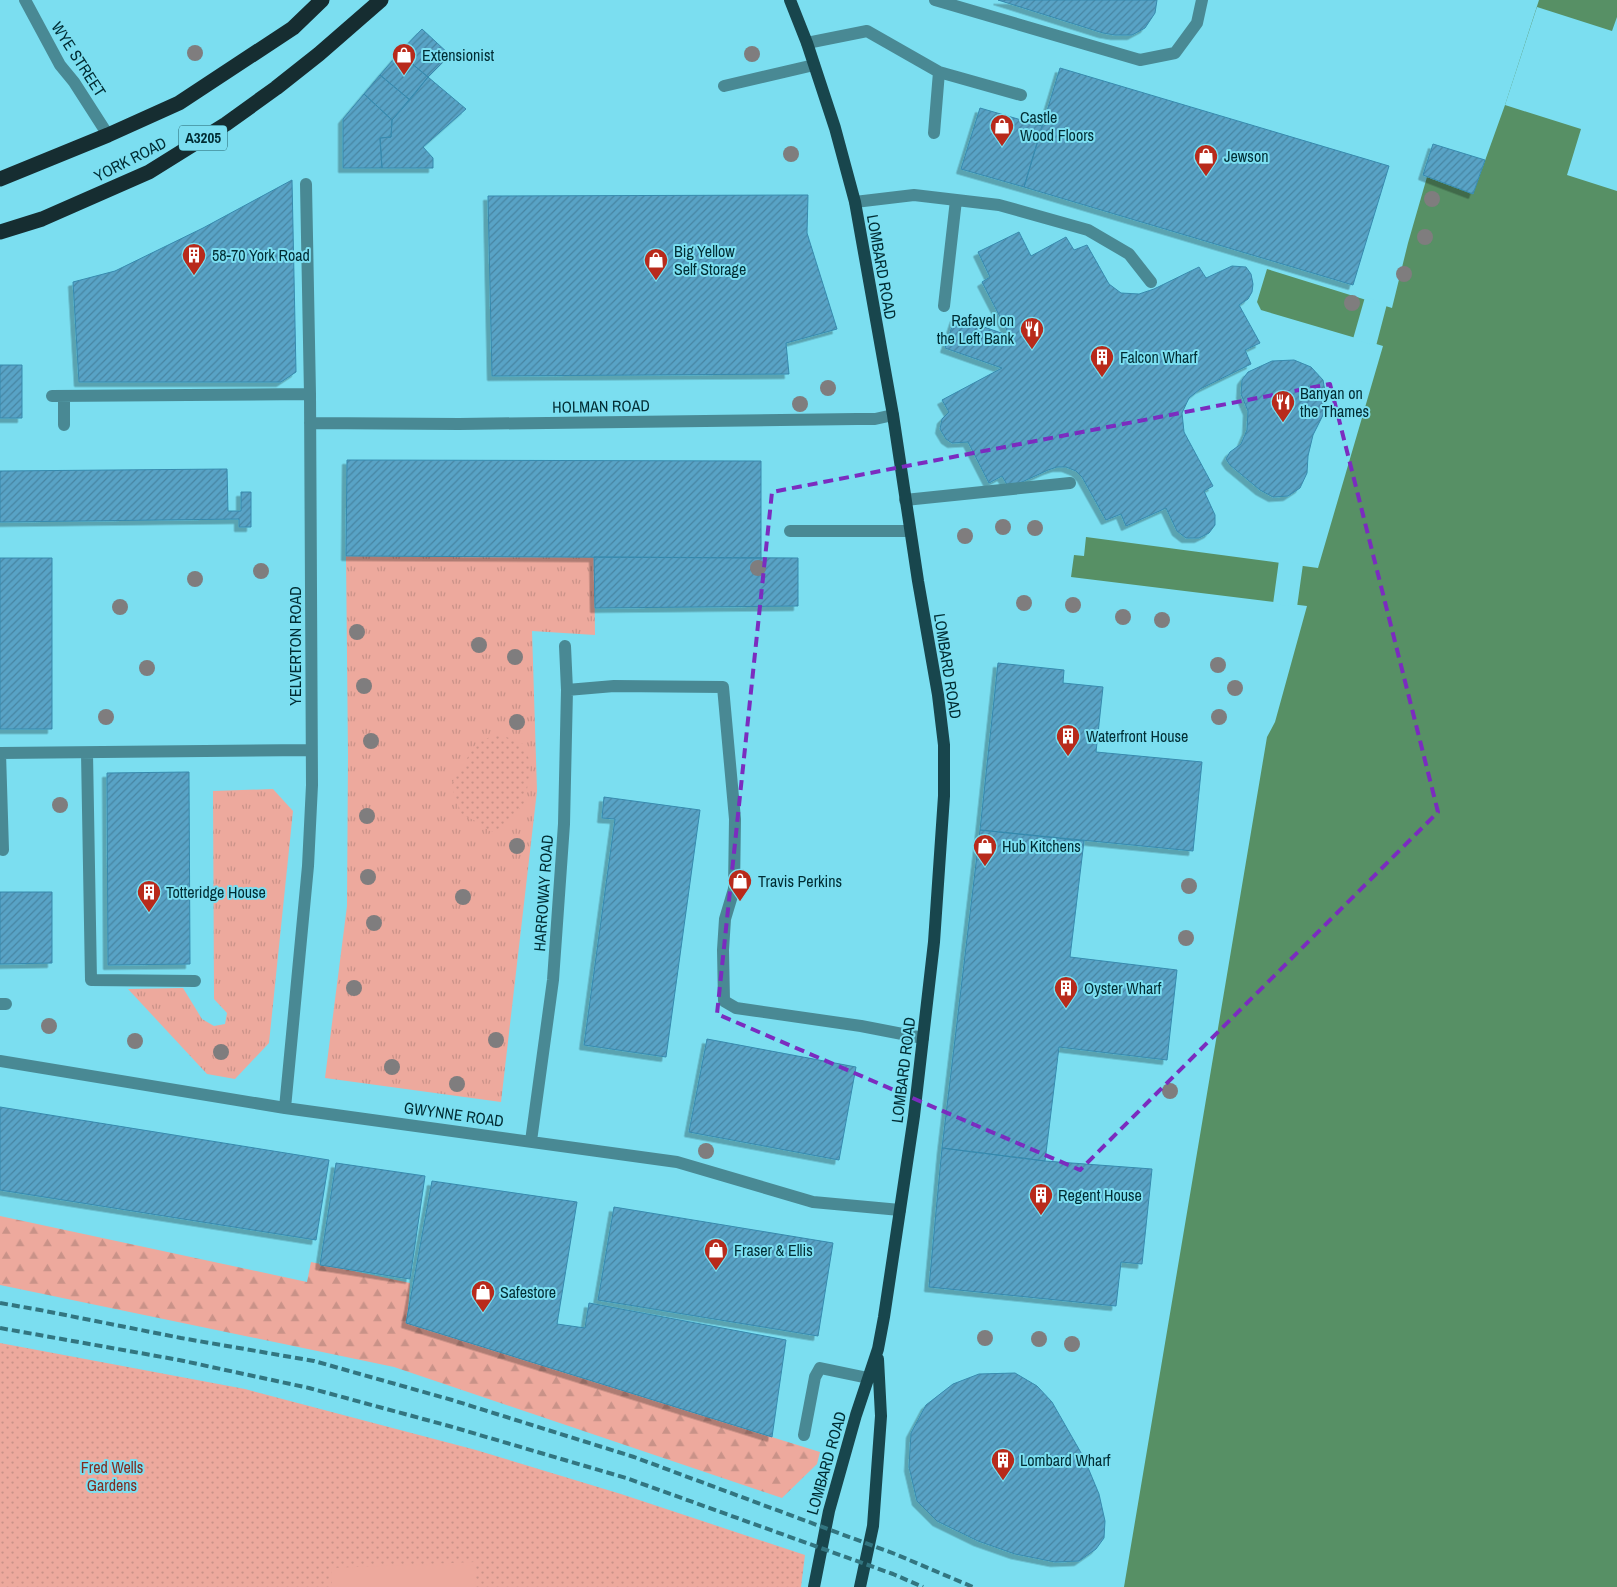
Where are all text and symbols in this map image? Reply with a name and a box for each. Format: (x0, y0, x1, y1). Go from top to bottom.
street label: WYE STREET (47, 17, 111, 101)
shop icon: Extensionist (391, 42, 417, 76)
place label: Extensionist (422, 44, 495, 66)
place label: Castle Wood Floors (1020, 106, 1094, 146)
shop icon: Castle Wood Floors (989, 113, 1015, 147)
road number: A3205 (179, 126, 227, 150)
street label: YORK ROAD (90, 131, 170, 187)
shop icon: Jewson (1193, 143, 1219, 177)
place label: Jewson (1224, 145, 1268, 167)
street label: LOMBARD ROAD (862, 213, 902, 321)
place label: Big Yellow Self Storage (674, 240, 746, 280)
building icon: 58-70 York Road (181, 242, 207, 276)
place label: 58-70 York Road (212, 244, 310, 266)
shop icon: Big Yellow Self Storage (643, 247, 669, 281)
place label: Rafayel on the Left Bank (937, 309, 1014, 349)
restaurant icon: Rafayel on the Left Bank (1019, 316, 1045, 350)
building icon: Falcon Wharf (1089, 344, 1115, 378)
place label: Falcon Wharf (1120, 346, 1198, 368)
place label: Banyan on the Thames (1300, 382, 1369, 422)
restaurant icon: Banyan on the Thames (1270, 389, 1296, 423)
street label: HOLMAN ROAD (552, 394, 650, 418)
street label: YELVERTON ROAD (284, 586, 306, 706)
street label: LOMBARD ROAD (929, 612, 967, 720)
building icon: Waterfront House (1055, 723, 1081, 757)
place label: Waterfront House (1086, 725, 1188, 747)
shop icon: Hub Kitchens (972, 833, 998, 867)
street label: HARROWAY ROAD (528, 834, 558, 952)
place label: Hub Kitchens (1002, 835, 1081, 857)
shop icon: Travis Perkins (727, 868, 753, 902)
place label: Travis Perkins (758, 870, 842, 892)
building icon: Totteridge House (136, 879, 162, 913)
place label: Totteridge House (166, 881, 266, 903)
building icon: Oyster Wharf (1053, 975, 1079, 1009)
place label: Oyster Wharf (1084, 977, 1162, 999)
street label: LOMBARD ROAD (886, 1016, 920, 1124)
street label: GWYNNE ROAD (403, 1096, 505, 1132)
building icon: Regent House (1028, 1182, 1054, 1216)
place label: Regent House (1058, 1184, 1142, 1206)
shop icon: Fraser & Ellis (703, 1237, 729, 1271)
place label: Fraser & Ellis (734, 1239, 813, 1261)
shop icon: Safestore (470, 1279, 496, 1313)
place label: Safestore (500, 1281, 556, 1303)
street label: LOMBARD ROAD (801, 1409, 851, 1517)
building icon: Lombard Wharf (990, 1447, 1016, 1481)
place label: Lombard Wharf (1020, 1449, 1111, 1471)
park label: Fred Wells Gardens (81, 1456, 143, 1496)

